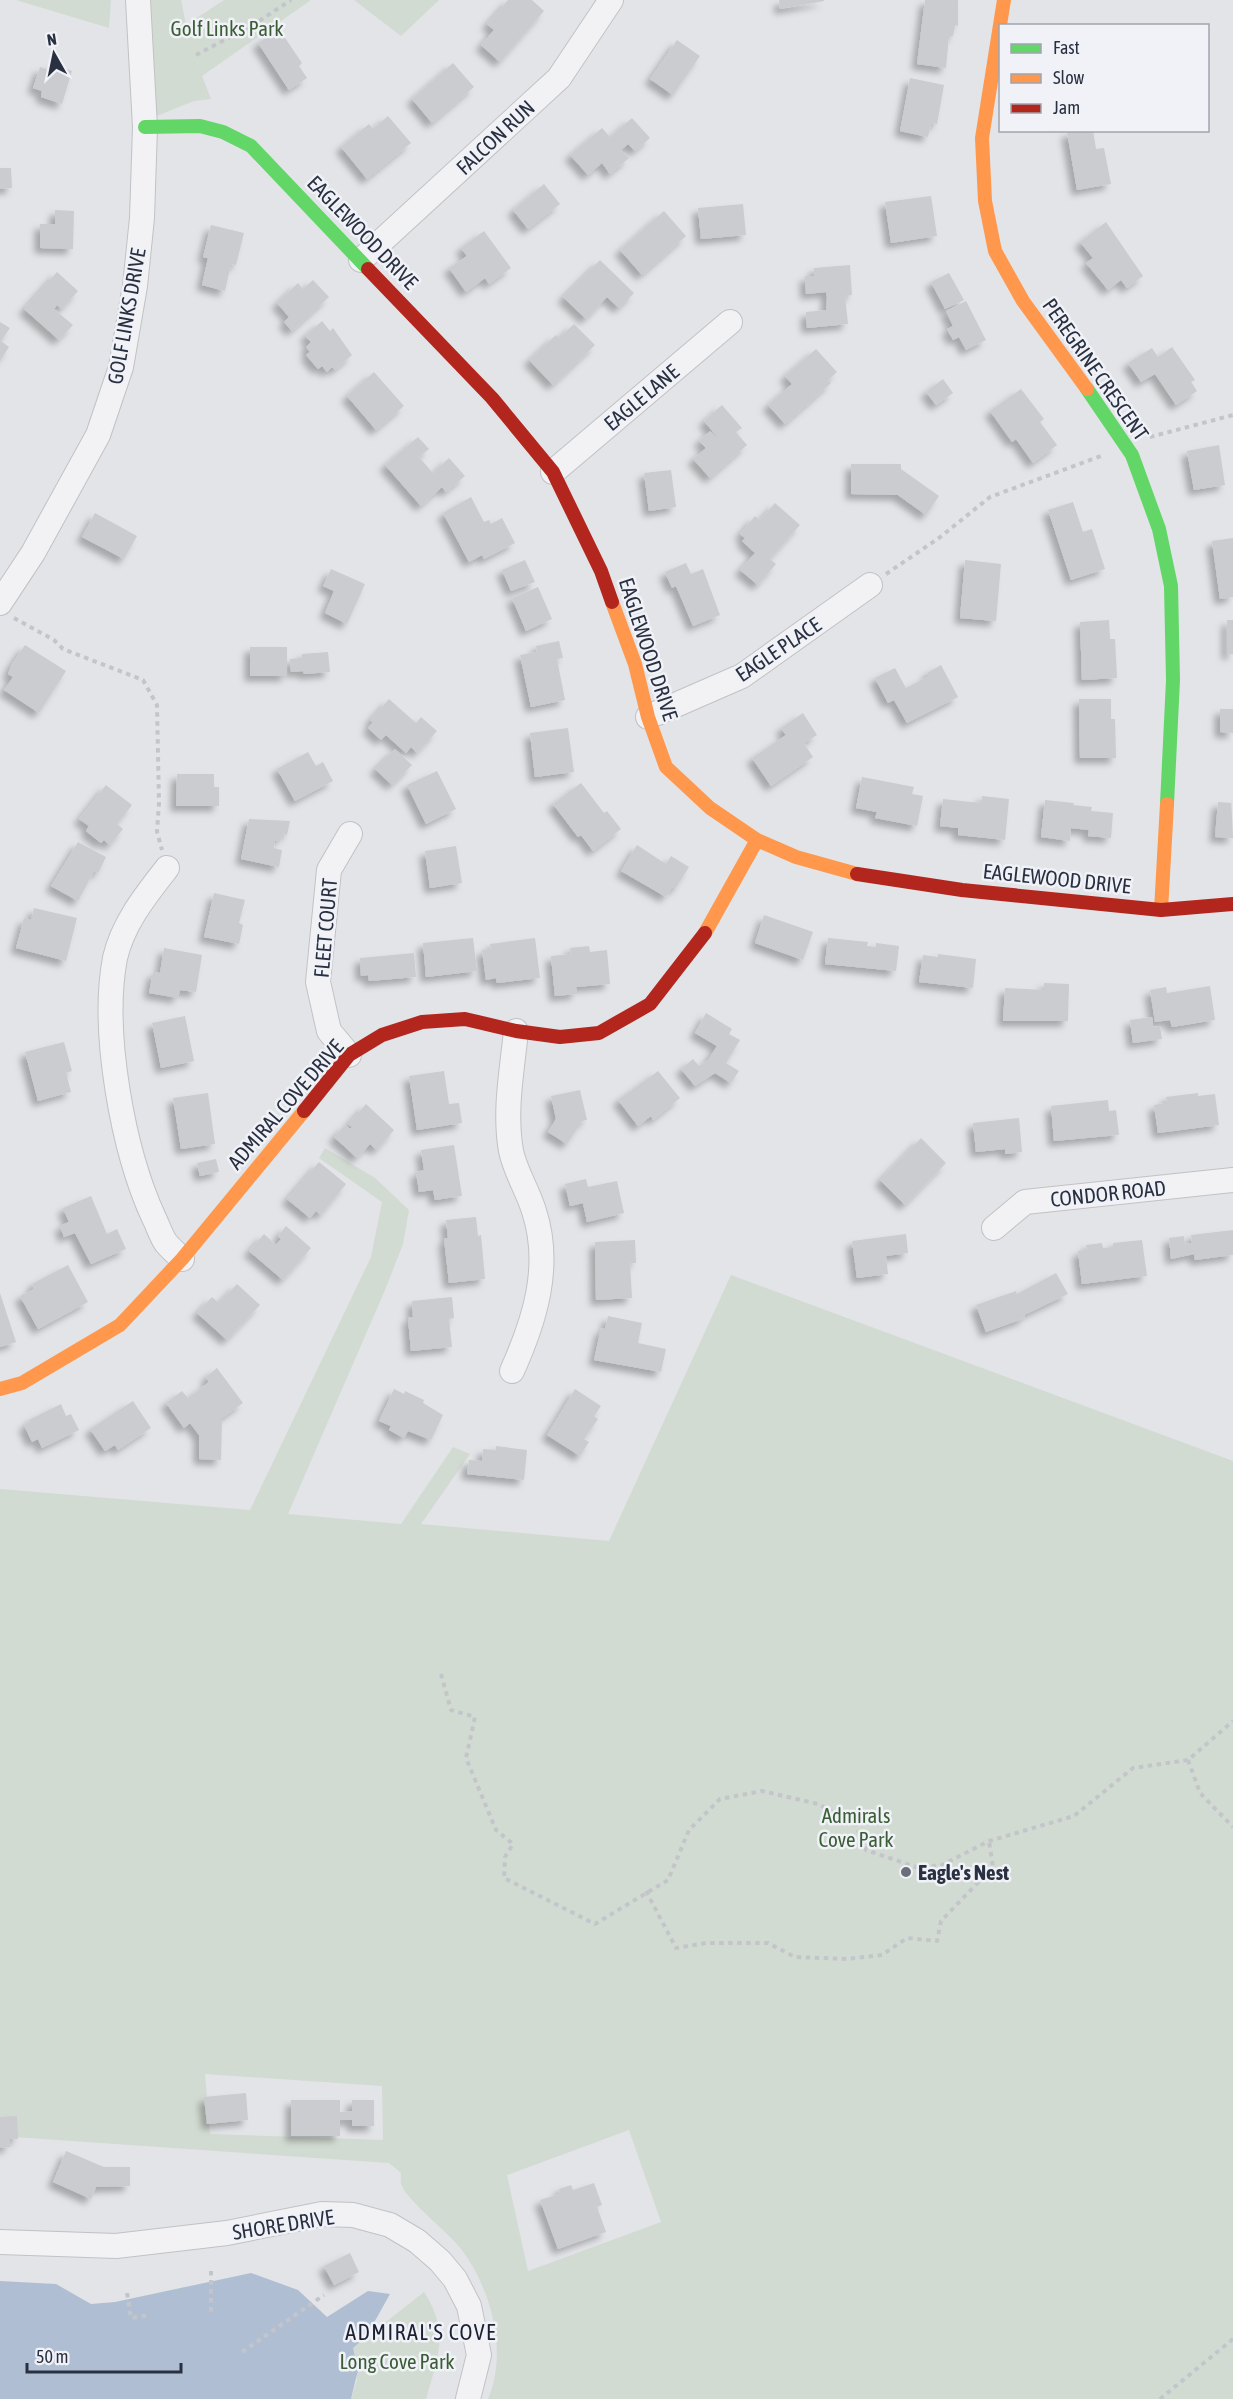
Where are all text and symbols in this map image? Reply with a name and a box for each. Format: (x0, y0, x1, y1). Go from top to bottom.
park label: Golf Links Park (171, 16, 283, 40)
north arrow (24, 24, 84, 84)
legend (999, 24, 1209, 132)
text: N (46, 30, 58, 49)
text: Fast (1053, 37, 1080, 58)
text: Slow (1053, 67, 1084, 88)
street label: FALCON RUN (451, 95, 539, 179)
text: Jam (1053, 97, 1080, 118)
street label: EAGLEWOOD DRIVE (303, 170, 423, 294)
street label: GOLF LINKS DRIVE (102, 246, 150, 386)
street label: PEREGRINE CRESCENT (1038, 293, 1154, 445)
street label: EAGLE LANE (599, 359, 683, 435)
street label: EAGLEWOOD DRIVE (615, 575, 683, 723)
street label: EAGLE PLACE (731, 612, 825, 686)
street label: EAGLEWOOD DRIVE (982, 858, 1132, 898)
street label: FLEET COURT (309, 877, 341, 979)
street label: ADMIRAL COVE DRIVE (222, 1034, 348, 1174)
street label: CONDOR ROAD (1049, 1175, 1167, 1211)
park label: Admirals Cove Park (818, 1803, 894, 1851)
place label: Eagle's Nest (918, 1860, 1009, 1884)
marker: Eagle's Nest (899, 1865, 913, 1879)
street label: SHORE DRIVE (231, 2204, 336, 2244)
district label: ADMIRAL'S COVE (345, 2319, 497, 2345)
scale bar (27, 2336, 182, 2374)
text: 50 m (36, 2346, 68, 2367)
park label: Long Cove Park (339, 2349, 455, 2373)

